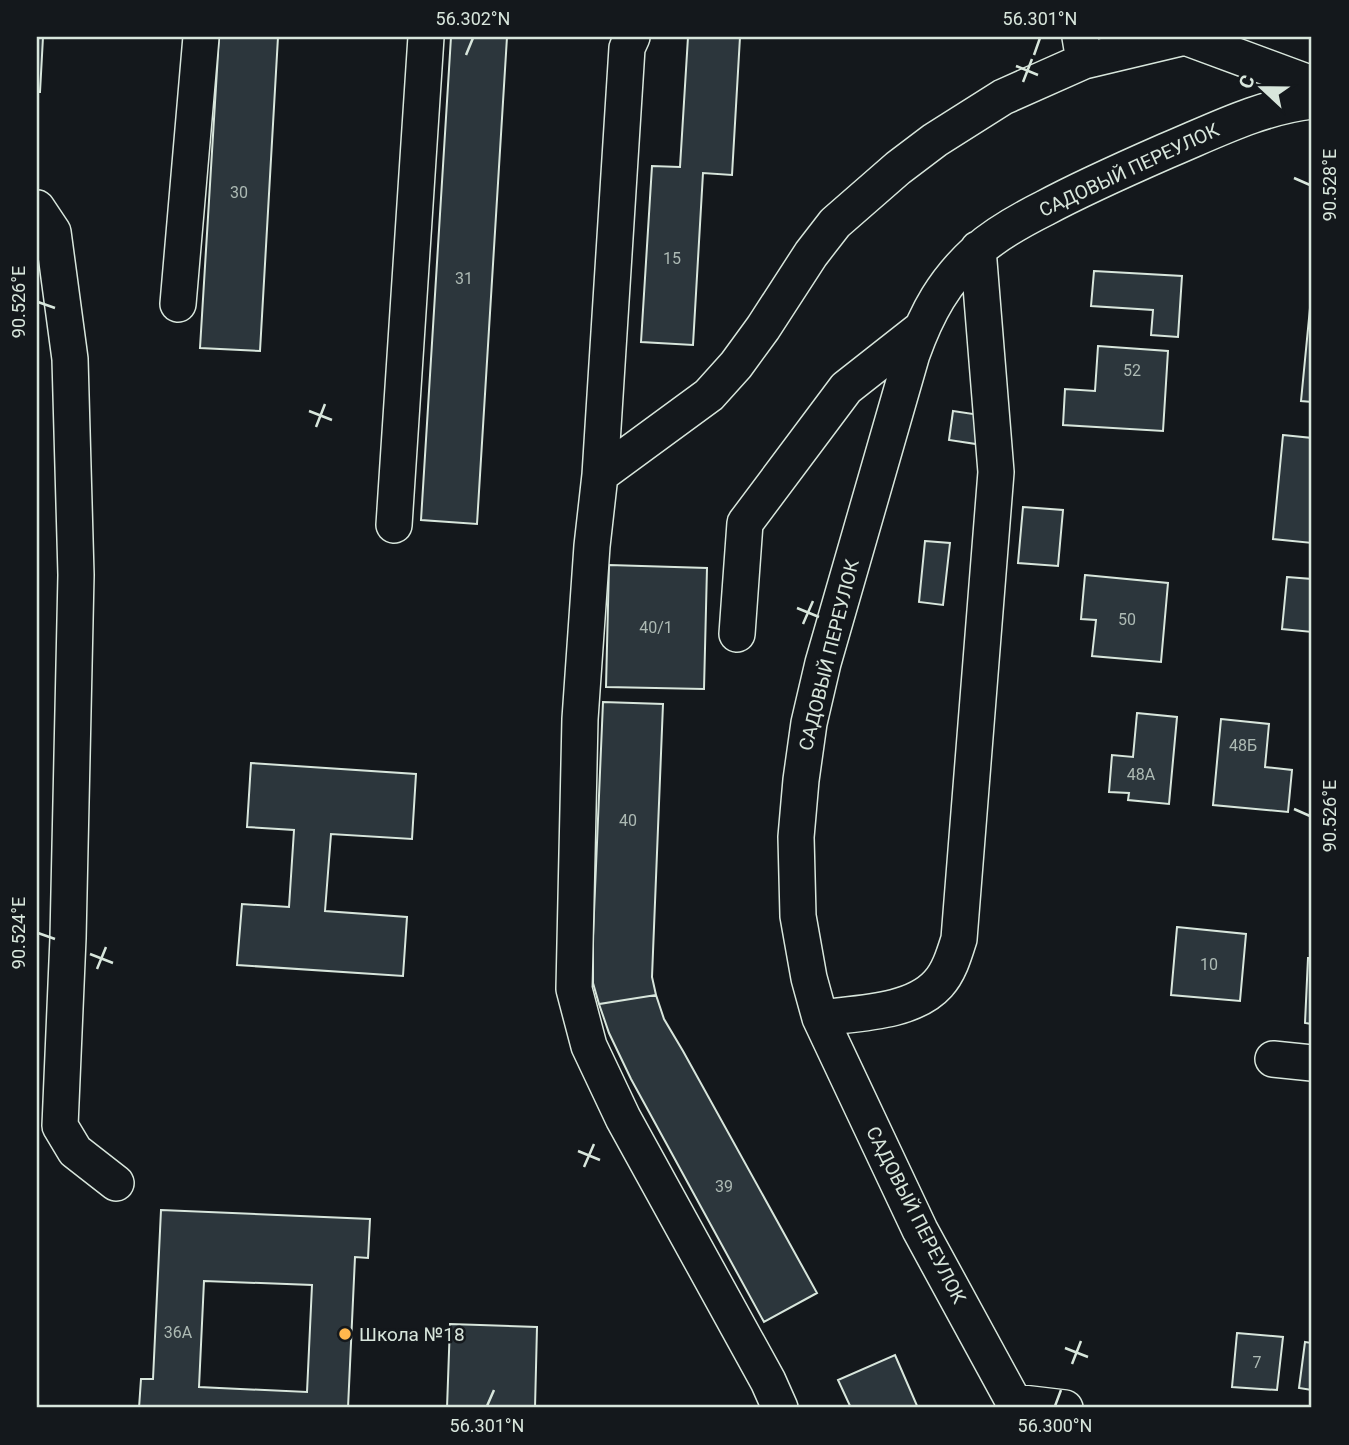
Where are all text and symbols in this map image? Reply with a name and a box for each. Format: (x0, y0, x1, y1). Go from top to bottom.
text: 56.302°N (436, 8, 510, 29)
text: 56.301°N (1003, 8, 1077, 29)
north arrow (1226, 52, 1296, 122)
text: С (1234, 72, 1260, 92)
street label: САДОВЫЙ ПЕРЕУЛОК (1035, 118, 1223, 222)
text: 90.528°E (1319, 149, 1340, 221)
house number: 30 (230, 183, 248, 202)
house number: 15 (663, 249, 681, 268)
text: 90.526°E (8, 266, 29, 338)
house number: 31 (455, 269, 473, 288)
house number: 52 (1123, 361, 1141, 380)
street label: САДОВЫЙ ПЕРЕУЛОК (794, 556, 864, 753)
house number: 50 (1118, 610, 1136, 629)
house number: 40/1 (639, 618, 673, 637)
house number: 48Б (1229, 736, 1257, 755)
house number: 48А (1127, 765, 1156, 784)
text: 90.526°E (1319, 780, 1340, 852)
house number: 40 (619, 811, 637, 830)
text: 90.524°E (8, 897, 29, 969)
house number: 10 (1200, 955, 1218, 974)
street label: САДОВЫЙ ПЕРЕУЛОК (861, 1122, 971, 1308)
house number: 39 (715, 1177, 733, 1196)
house number: 36А (164, 1323, 193, 1342)
place label: Школа №18 (359, 1323, 465, 1346)
marker: Школа №18 (337, 1326, 353, 1342)
house number: 7 (1253, 1353, 1262, 1372)
text: 56.301°N (450, 1415, 524, 1436)
text: 56.300°N (1018, 1415, 1092, 1436)

